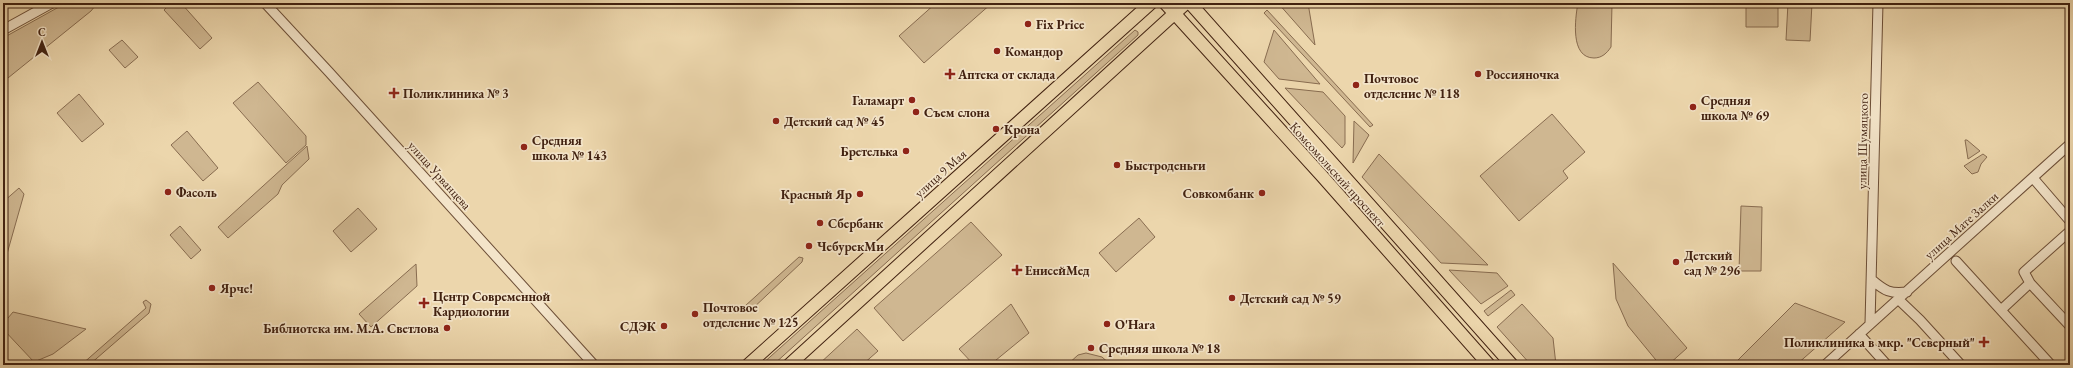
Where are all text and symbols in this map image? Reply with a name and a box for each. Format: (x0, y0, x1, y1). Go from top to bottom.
place label: Fix Price (1036, 16, 1085, 33)
marker: Fix Price (1023, 19, 1033, 29)
north arrow (22, 22, 62, 62)
text: С (38, 25, 46, 39)
place label: Командор (1005, 43, 1063, 60)
marker: Командор (992, 46, 1002, 56)
place label: Аптека от склада (957, 66, 1055, 83)
place label: Россияночка (1486, 66, 1560, 83)
marker: Аптека от склада (945, 69, 955, 79)
marker: Россияночка (1473, 69, 1483, 79)
place label: Почтовое отделение № 118 (1364, 70, 1460, 102)
marker: Почтовое отделение № 118 (1351, 80, 1361, 90)
place label: Поликлиника № 3 (403, 85, 509, 102)
marker: Поликлиника № 3 (388, 87, 400, 99)
place label: Галамарт (852, 92, 904, 109)
place label: Средняя школа № 69 (1701, 92, 1769, 124)
street label: улица Шумяцкого (1853, 93, 1872, 189)
marker: Галамарт (907, 95, 917, 105)
marker: Средняя школа № 69 (1688, 102, 1698, 112)
place label: Съем слона (924, 104, 990, 121)
marker: Съем слона (911, 107, 921, 117)
place label: Детский сад № 45 (784, 113, 885, 130)
marker: Детский сад № 45 (771, 116, 781, 126)
street label: Комсомольский проспект (1286, 118, 1390, 231)
place label: Крона (1004, 121, 1040, 138)
marker: Крона (991, 124, 1001, 134)
place label: Средняя школа № 143 (532, 132, 607, 164)
street label: улица Урванцева (404, 137, 476, 214)
marker: Средняя школа № 143 (519, 142, 529, 152)
place label: Бретелька (840, 143, 898, 160)
street label: улица 9 Мая (911, 145, 970, 201)
marker: Бретелька (901, 146, 911, 156)
place label: Быстроденьги (1125, 157, 1206, 174)
marker: Быстроденьги (1112, 160, 1122, 170)
place label: Фасоль (176, 184, 217, 201)
place label: Совкомбанк (1183, 185, 1255, 202)
place label: Красный Яр (781, 186, 852, 203)
marker: Фасоль (163, 187, 173, 197)
marker: Совкомбанк (1257, 188, 1267, 198)
street label: улица Мате Залки (1921, 188, 2002, 263)
marker: Красный Яр (855, 189, 865, 199)
place label: Сбербанк (828, 215, 884, 232)
marker: Сбербанк (815, 218, 825, 228)
place label: ЧебурекМи (817, 238, 884, 255)
marker: ЧебурекМи (804, 241, 814, 251)
place label: Детский сад № 296 (1684, 247, 1740, 279)
marker: Детский сад № 296 (1671, 257, 1681, 267)
place label: ЕнисейМед (1025, 262, 1090, 279)
marker: ЕнисейМед (1012, 265, 1022, 275)
place label: Ярче! (219, 280, 253, 297)
marker: Ярче! (207, 283, 217, 293)
place label: Центр Современной Кардиологии (433, 288, 551, 320)
place label: Детский сад № 59 (1240, 290, 1341, 307)
marker: Детский сад № 59 (1227, 293, 1237, 303)
marker: Центр Современной Кардиологии (418, 297, 430, 309)
place label: Почтовое отделение № 125 (703, 299, 799, 331)
marker: Почтовое отделение № 125 (690, 309, 700, 319)
place label: O'Hara (1115, 316, 1155, 333)
place label: СДЭК (620, 318, 657, 335)
marker: O'Hara (1102, 319, 1112, 329)
place label: Библиотека им. М.А. Светлова (263, 320, 439, 337)
marker: СДЭК (659, 321, 669, 331)
marker: Библиотека им. М.А. Светлова (442, 323, 452, 333)
place label: Поликлиника в мкр. "Северный" (1784, 334, 1975, 351)
marker: Поликлиника в мкр. "Северный" (1978, 336, 1990, 348)
place label: Средняя школа № 18 (1099, 340, 1220, 357)
marker: Средняя школа № 18 (1086, 343, 1096, 353)

